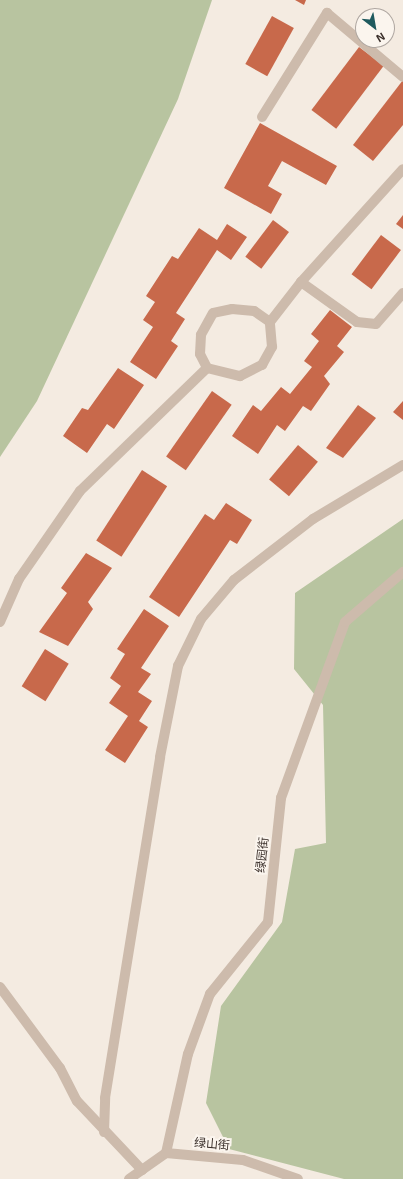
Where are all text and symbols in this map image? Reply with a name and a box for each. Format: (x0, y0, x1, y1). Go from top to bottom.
north arrow (355, 8, 395, 48)
text: N (374, 30, 388, 45)
street label: 绿园街 (253, 836, 271, 874)
street label: 绿山街 (193, 1135, 231, 1153)

